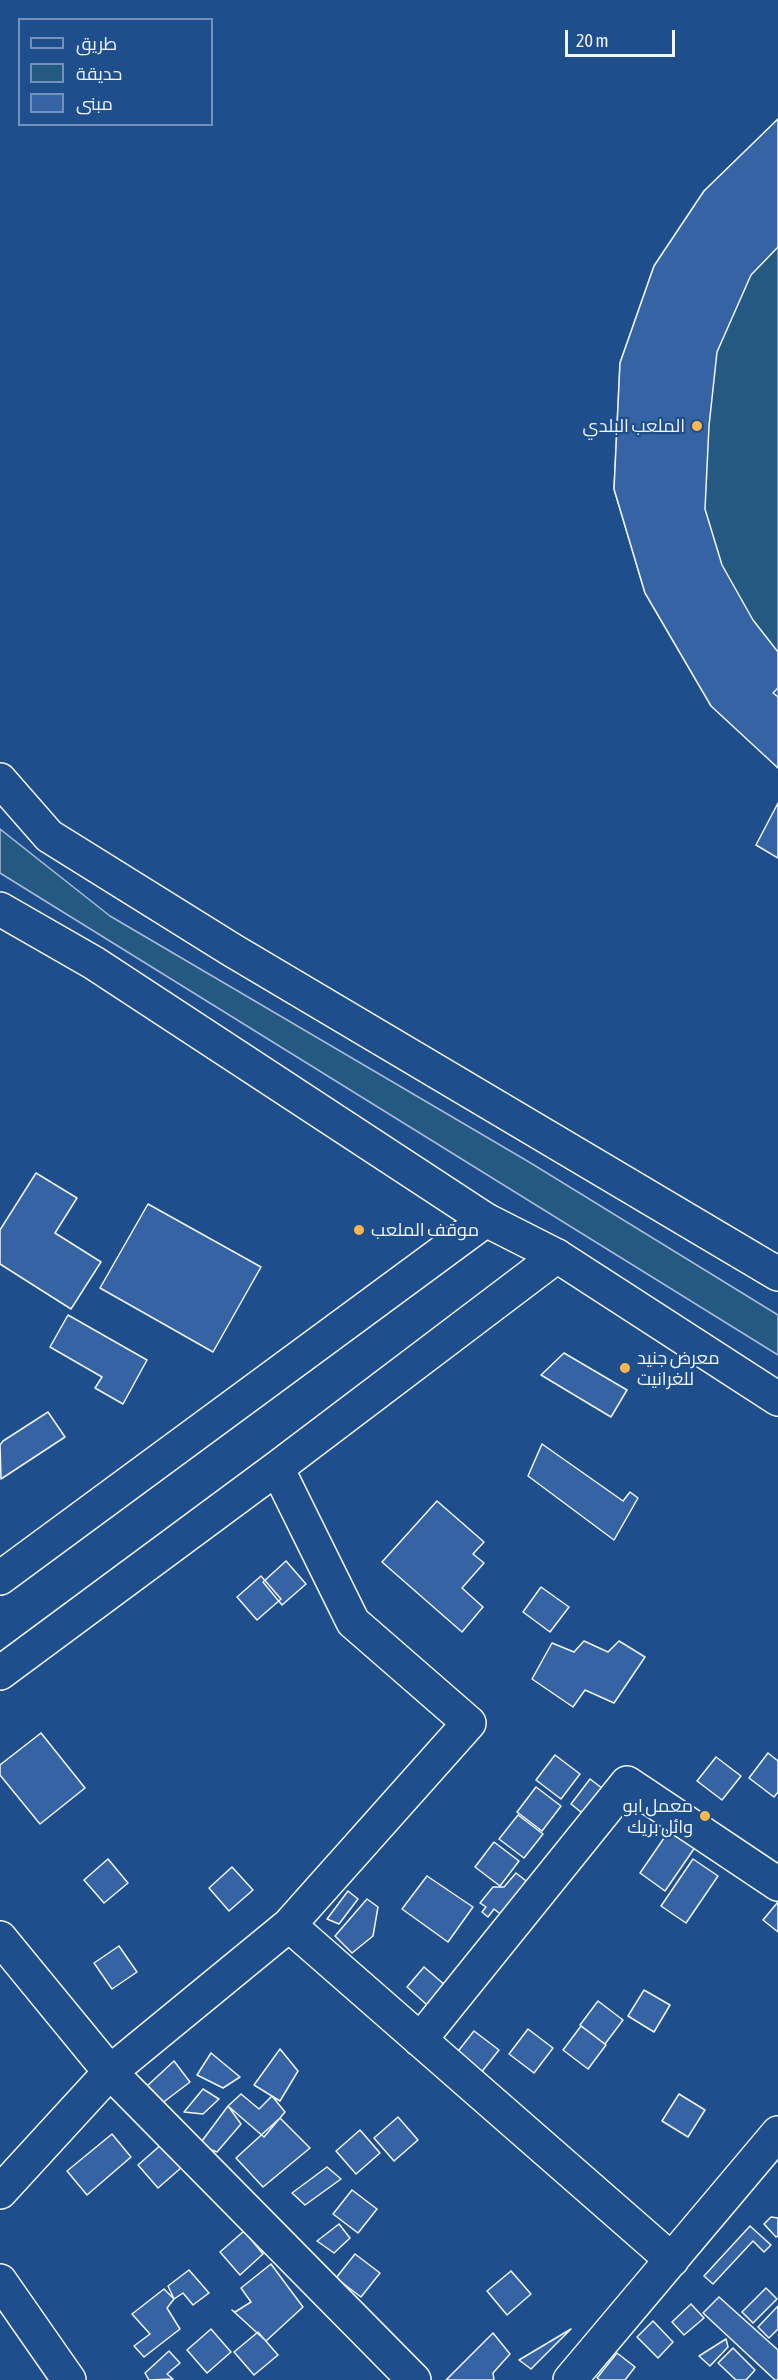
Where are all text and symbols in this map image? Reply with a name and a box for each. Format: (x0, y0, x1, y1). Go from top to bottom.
legend (18, 18, 213, 126)
scale bar (568, 18, 678, 56)
text: 20 m (576, 30, 608, 51)
text: طريق (76, 33, 117, 54)
text: حديقة (76, 63, 122, 84)
text: مبنى (76, 93, 113, 114)
place label: الملعب البلدي (583, 415, 685, 437)
marker: الملعب البلدي (690, 419, 704, 433)
place label: موقف الملعب (371, 1219, 479, 1241)
marker: موقف الملعب (352, 1223, 366, 1237)
place label: معرض جنيد للغرانيت (637, 1347, 720, 1390)
marker: معرض جنيد للغرانيت (618, 1361, 632, 1375)
place label: معمل ابو وائل بريك (623, 1795, 693, 1838)
marker: معمل ابو وائل بريك (698, 1809, 712, 1823)

